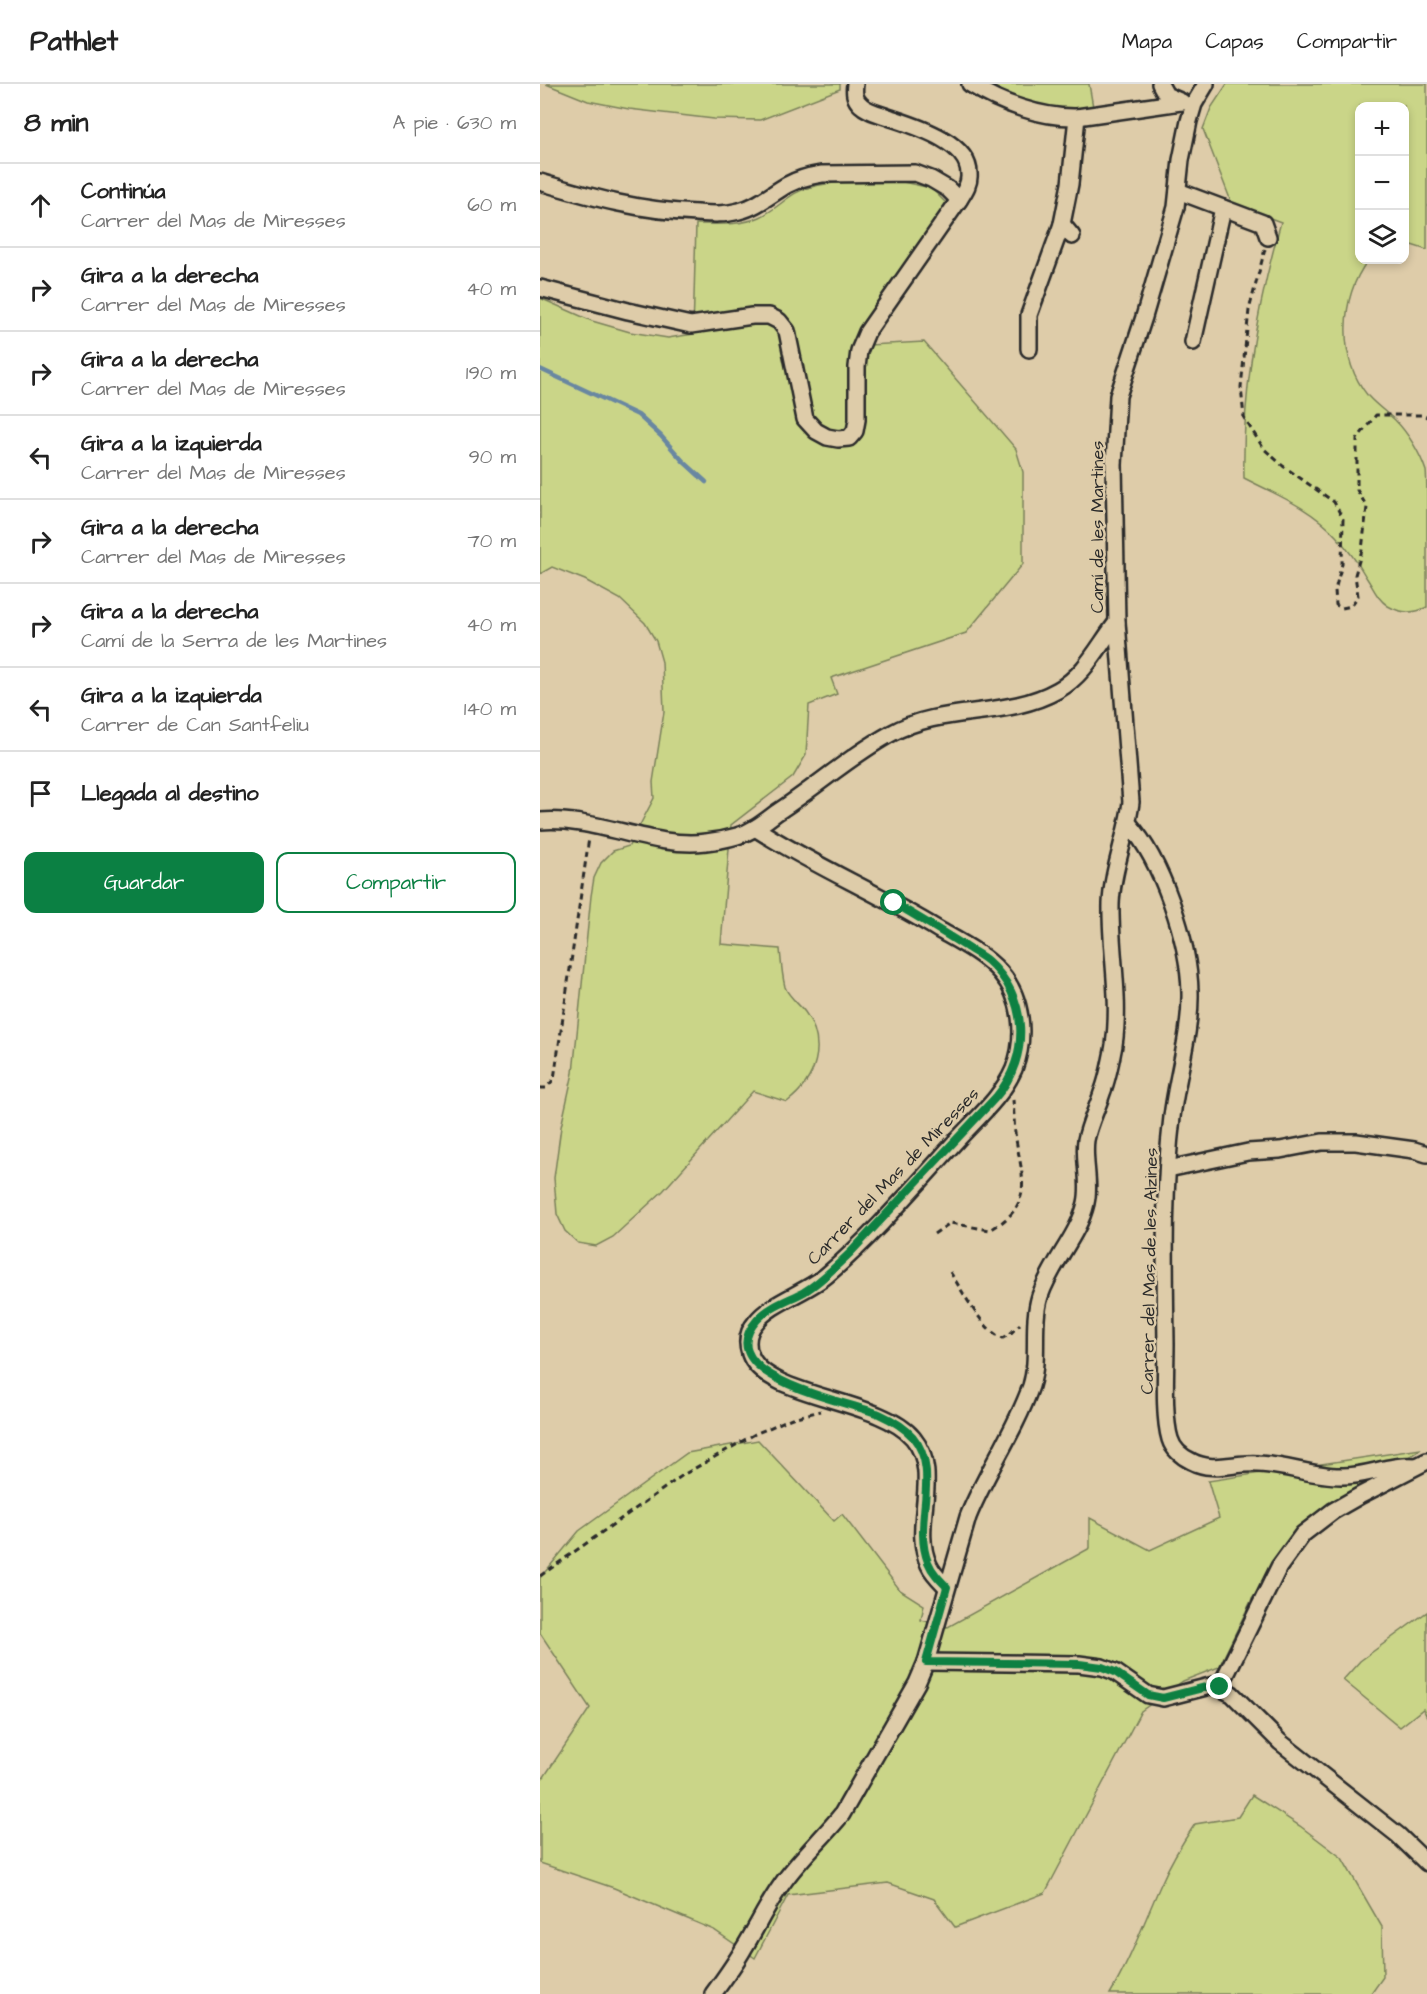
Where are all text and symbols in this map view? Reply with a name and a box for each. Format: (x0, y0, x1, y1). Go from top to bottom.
text: Pathlet (30, 22, 118, 61)
text: Mapa (1122, 27, 1172, 56)
text: Capas (1205, 27, 1264, 56)
text: Compartir (1297, 27, 1397, 56)
map controls (1355, 102, 1409, 264)
button: + (1355, 102, 1409, 156)
text: 8 min (24, 105, 88, 141)
text: A pie · 630 m (392, 109, 516, 137)
button: − (1355, 156, 1409, 210)
text: Continúa (81, 176, 166, 207)
icon: ahead (24, 189, 57, 222)
text: 60 m (467, 191, 516, 219)
text: Carrer del Mas de Miresses (81, 207, 346, 235)
button: layers (1355, 210, 1409, 264)
text: Gira a la derecha (81, 260, 258, 291)
icon: right (24, 273, 57, 306)
text: 40 m (466, 275, 516, 303)
text: Carrer del Mas de Miresses (81, 291, 346, 319)
text: Gira a la derecha (81, 344, 258, 375)
icon: right (24, 357, 57, 390)
text: 190 m (466, 359, 516, 387)
text: Carrer del Mas de Miresses (81, 375, 346, 403)
text: Gira a la izquierda (81, 428, 262, 459)
icon: left (24, 441, 57, 474)
street label: Camí de les Martines (1085, 441, 1110, 613)
text: 90 m (468, 443, 516, 471)
text: Carrer del Mas de Miresses (81, 459, 346, 487)
text: Gira a la derecha (81, 512, 258, 543)
icon: right (24, 525, 57, 558)
text: 70 m (468, 527, 516, 555)
text: Carrer del Mas de Miresses (81, 543, 346, 571)
text: Gira a la derecha (81, 596, 258, 627)
icon: right (24, 609, 57, 642)
text: 40 m (466, 611, 516, 639)
text: Camí de la Serra de les Martines (81, 627, 387, 655)
text: Gira a la izquierda (81, 680, 262, 711)
icon: left (24, 693, 57, 726)
text: 140 m (464, 695, 516, 723)
text: Carrer de Can Santfeliu (81, 711, 309, 739)
icon: arrive (24, 777, 57, 810)
text: Llegada al destino (81, 778, 259, 809)
button: Guardar (24, 852, 264, 913)
button: Compartir (276, 852, 516, 913)
route start (880, 889, 906, 915)
street label: Carrer del Mas de Miresses (802, 1082, 985, 1271)
street label: Carrer del Mas de les Alzines (1135, 1147, 1164, 1395)
route end (1206, 1673, 1232, 1699)

